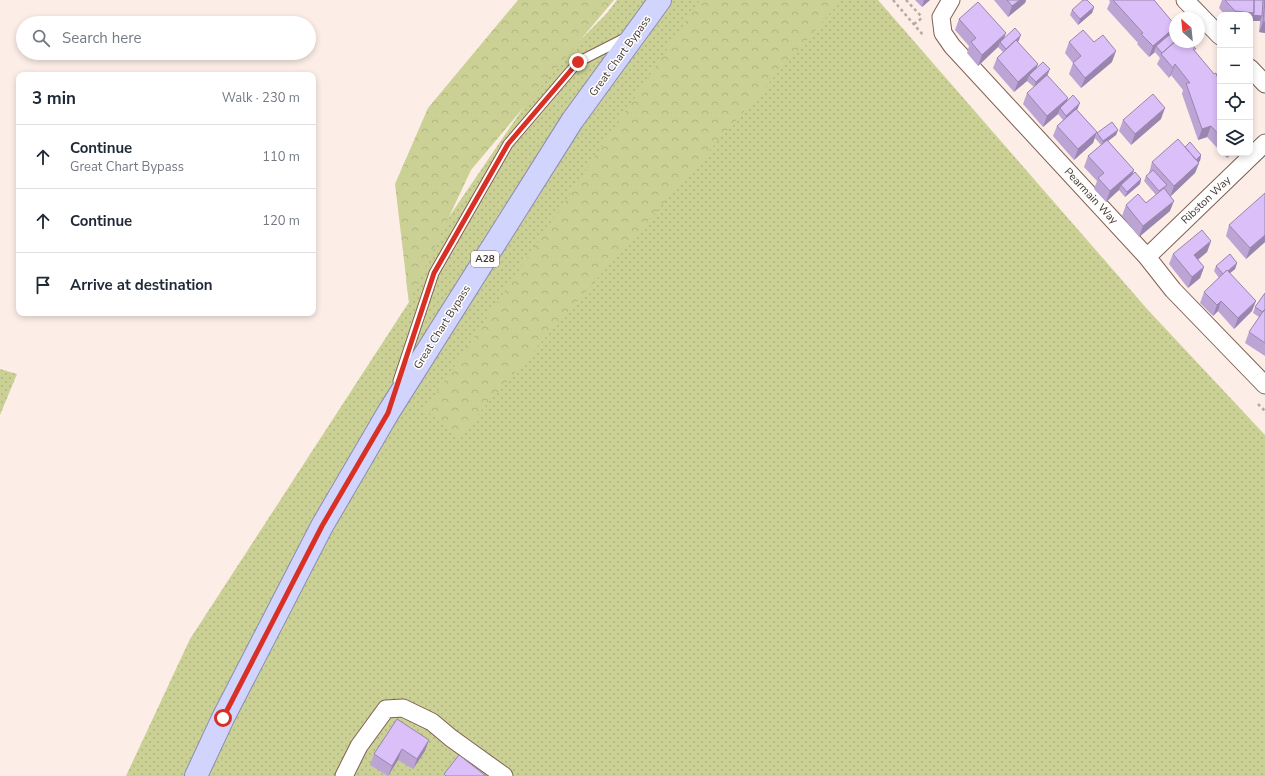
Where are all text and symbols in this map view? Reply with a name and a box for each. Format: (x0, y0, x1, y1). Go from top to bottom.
north arrow (1169, 12, 1205, 48)
map controls (1217, 12, 1253, 156)
button: + (1217, 12, 1253, 48)
street label: Great Chart Bypass (586, 13, 654, 99)
search box (16, 16, 316, 60)
icon: search (30, 27, 52, 49)
text: Search here (62, 28, 142, 48)
button: − (1217, 48, 1253, 84)
route end (569, 53, 587, 71)
button: locate (1217, 84, 1253, 120)
text: 3 min (32, 87, 76, 110)
text: Walk · 230 m (222, 89, 300, 107)
button: layers (1217, 120, 1253, 156)
text: Continue (70, 138, 132, 158)
icon: ahead (32, 146, 54, 168)
text: 110 m (262, 148, 300, 166)
text: Great Chart Bypass (70, 158, 184, 176)
street label: Pearmain Way (1061, 165, 1121, 228)
street label: Ribston Way (1178, 172, 1234, 227)
icon: ahead (32, 210, 54, 232)
text: Continue (70, 211, 132, 231)
text: 120 m (262, 212, 300, 230)
road number: A28 (471, 251, 499, 267)
icon: arrive (32, 274, 54, 296)
text: Arrive at destination (70, 275, 213, 295)
street label: Great Chart Bypass (410, 282, 474, 372)
route start (214, 709, 232, 727)

